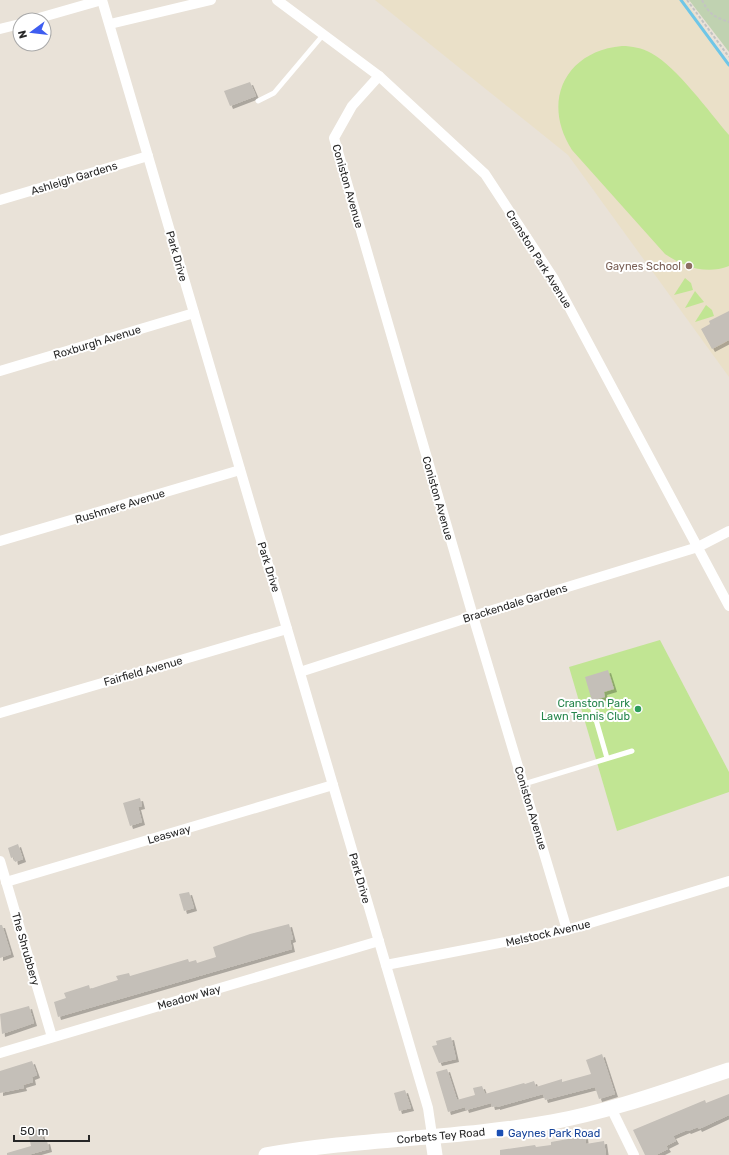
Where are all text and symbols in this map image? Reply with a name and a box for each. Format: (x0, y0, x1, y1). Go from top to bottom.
north arrow (12, 12, 52, 52)
text: N (15, 29, 30, 40)
street label: Coniston Avenue (329, 143, 366, 230)
street label: Ashleigh Gardens (29, 159, 119, 198)
street label: Cranston Park Avenue (503, 208, 574, 311)
street label: Park Drive (163, 229, 190, 283)
place label: Gaynes School (605, 260, 681, 273)
marker: Gaynes School (684, 261, 694, 271)
street label: Roxburgh Avenue (52, 323, 142, 362)
street label: Coniston Avenue (419, 455, 456, 542)
street label: Rushmere Avenue (74, 487, 167, 526)
street label: Park Drive (255, 540, 282, 594)
street label: Brackendale Gardens (461, 581, 569, 626)
street label: Fairfield Avenue (102, 654, 184, 689)
place label: Cranston Park Lawn Tennis Club (541, 697, 630, 723)
marker: Cranston Park Lawn Tennis Club (633, 704, 643, 714)
street label: Coniston Avenue (512, 765, 549, 852)
street label: Leasway (146, 822, 192, 847)
street label: Park Drive (346, 851, 373, 905)
street label: The Shrubbery (9, 911, 42, 987)
street label: Melstock Avenue (505, 917, 592, 950)
street label: Meadow Way (156, 982, 222, 1013)
scale bar (14, 1117, 89, 1143)
text: 50 m (20, 1124, 48, 1138)
street label: Corbets Tey Road (396, 1125, 486, 1146)
place label: Gaynes Park Road (508, 1127, 600, 1140)
marker: Gaynes Park Road (495, 1128, 505, 1138)

